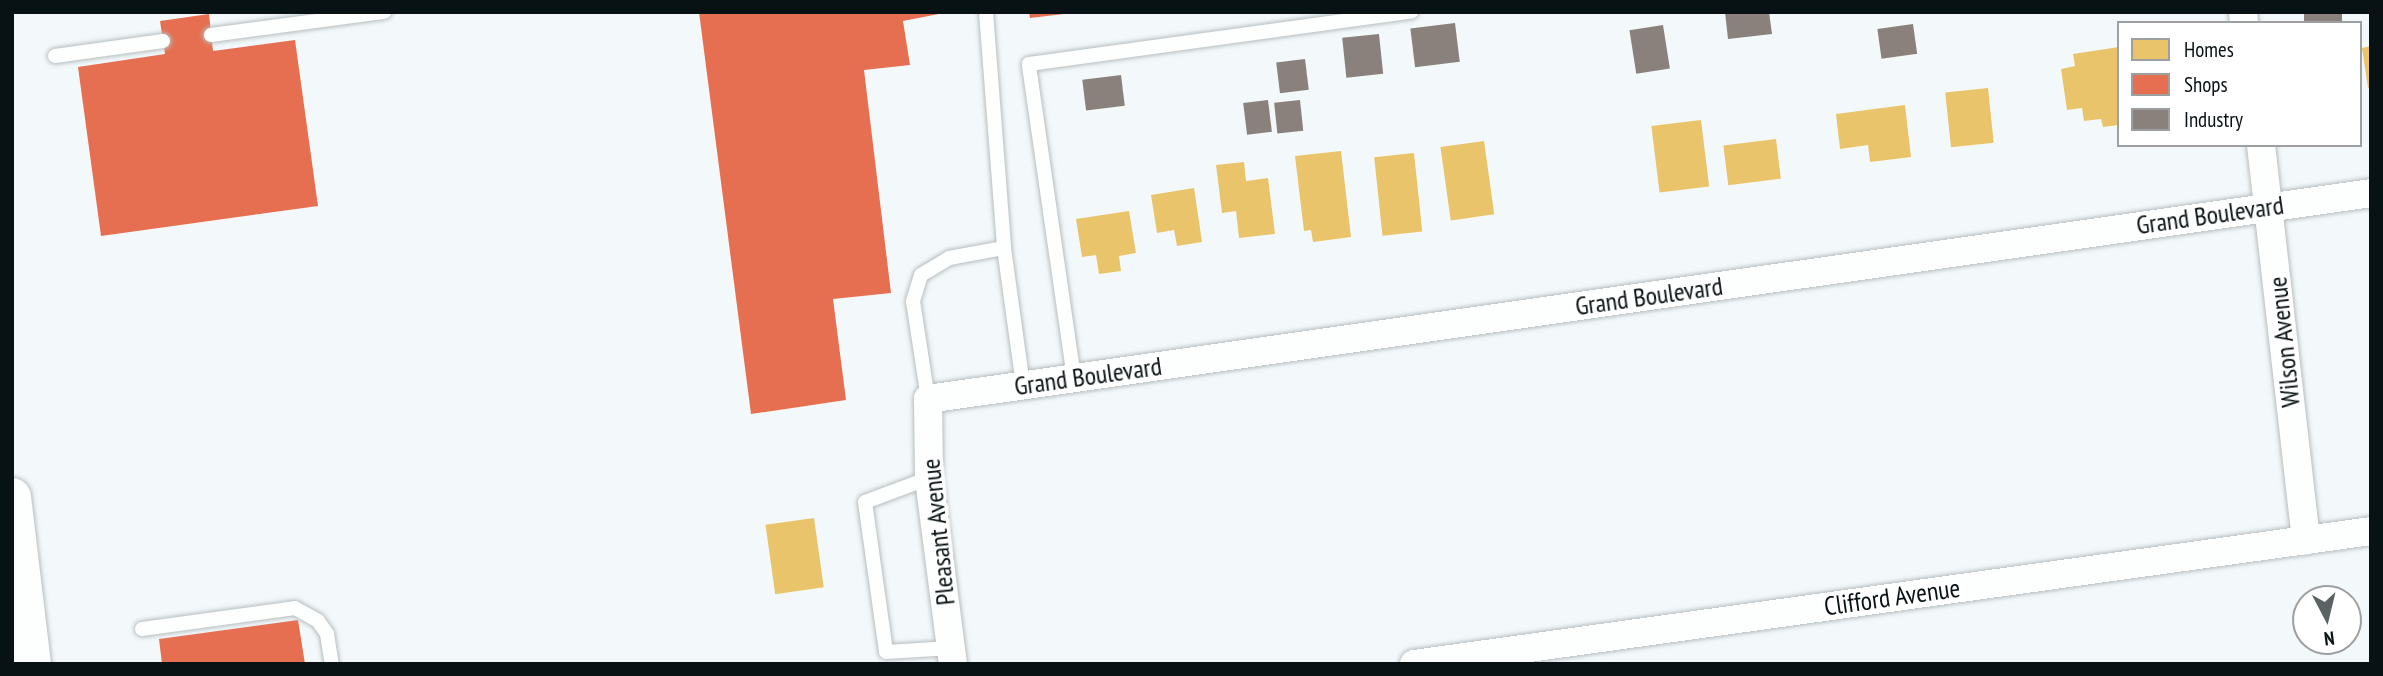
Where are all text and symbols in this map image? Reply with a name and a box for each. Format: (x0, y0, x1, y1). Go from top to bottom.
legend (2117, 21, 2362, 147)
text: Homes (2184, 36, 2234, 63)
text: Shops (2184, 71, 2228, 98)
text: Industry (2184, 106, 2243, 133)
street label: Grand Boulevard (2134, 189, 2286, 241)
street label: Grand Boulevard (1573, 270, 1725, 322)
street label: Wilson Avenue (2262, 275, 2306, 409)
street label: Grand Boulevard (1012, 350, 1164, 402)
street label: Pleasant Avenue (915, 457, 961, 607)
street label: Clifford Avenue (1822, 572, 1962, 622)
north arrow (2292, 585, 2362, 655)
text: N (2323, 626, 2336, 651)

